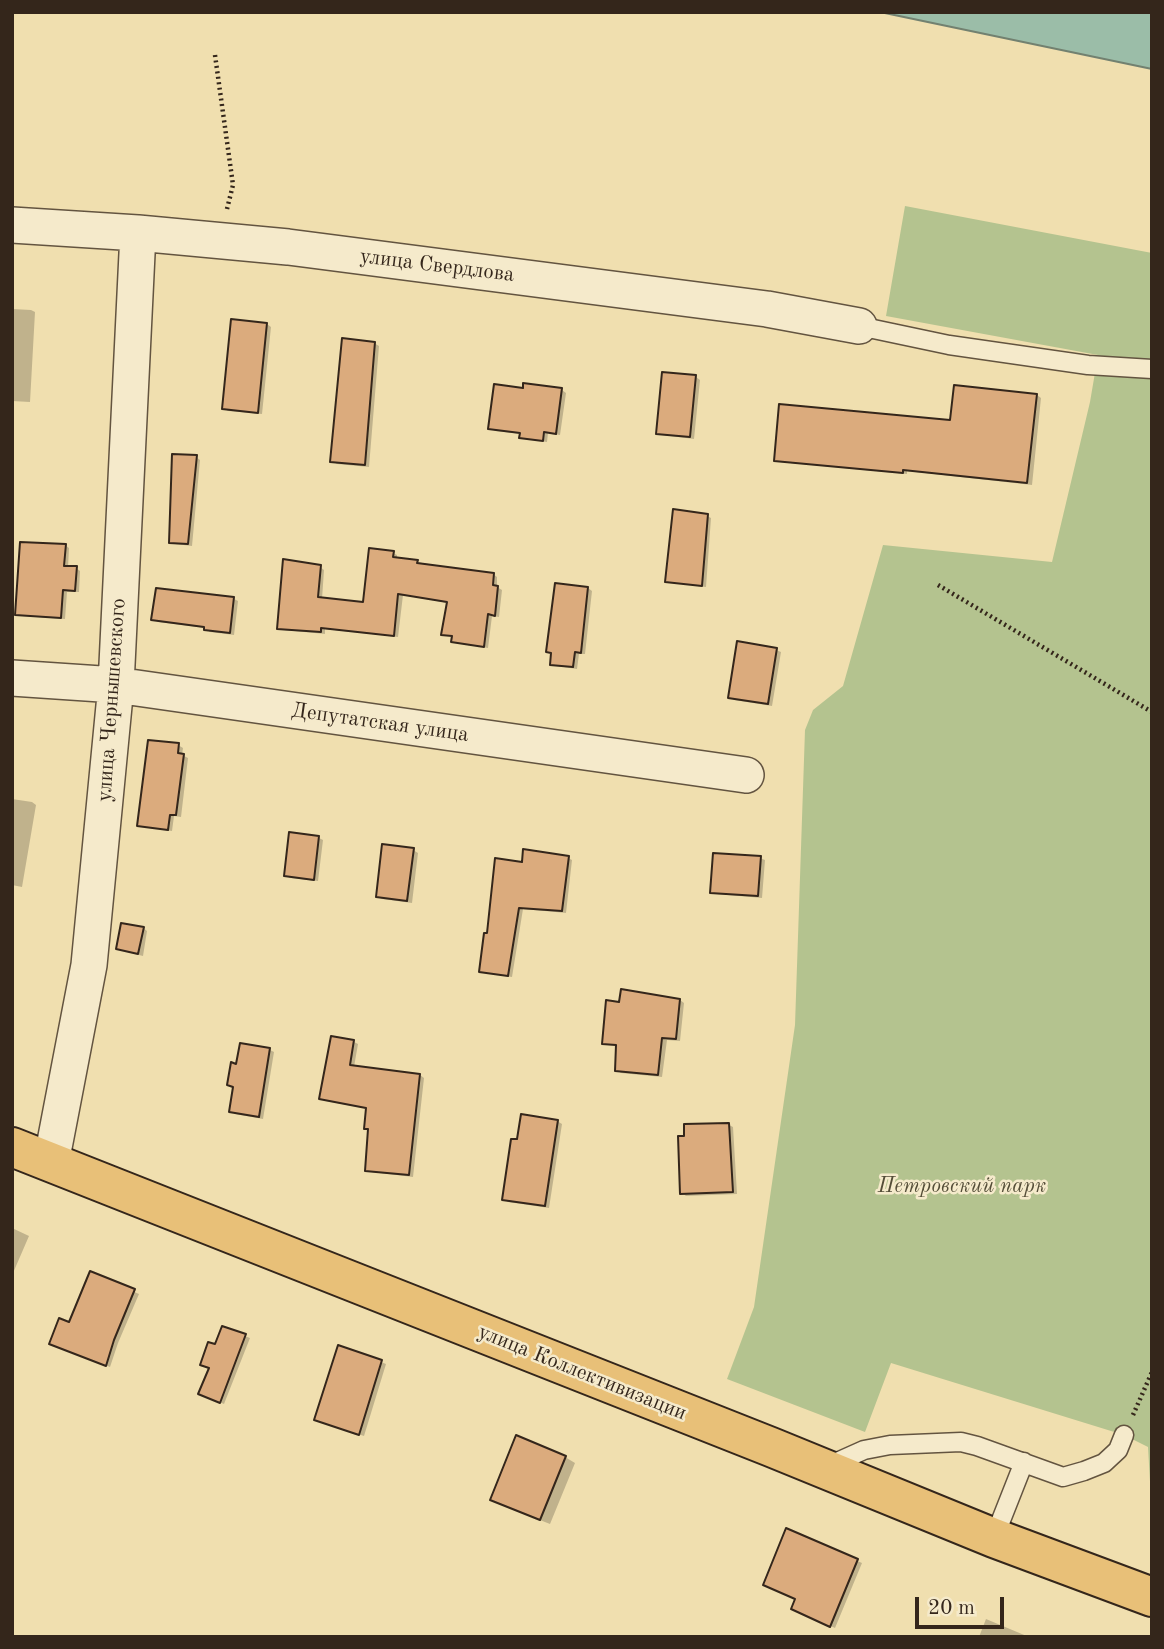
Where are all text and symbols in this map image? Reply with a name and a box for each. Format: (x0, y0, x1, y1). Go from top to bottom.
street label: улица Свердлова (358, 244, 516, 288)
street label: улица Чернышевского (92, 597, 132, 803)
street label: Депутатская улица (290, 698, 470, 748)
park label: Петровский парк (878, 1173, 1046, 1199)
street label: улица Коллективизации (474, 1320, 690, 1426)
scale bar (919, 1582, 1008, 1626)
text: 20 m (928, 1598, 975, 1619)

